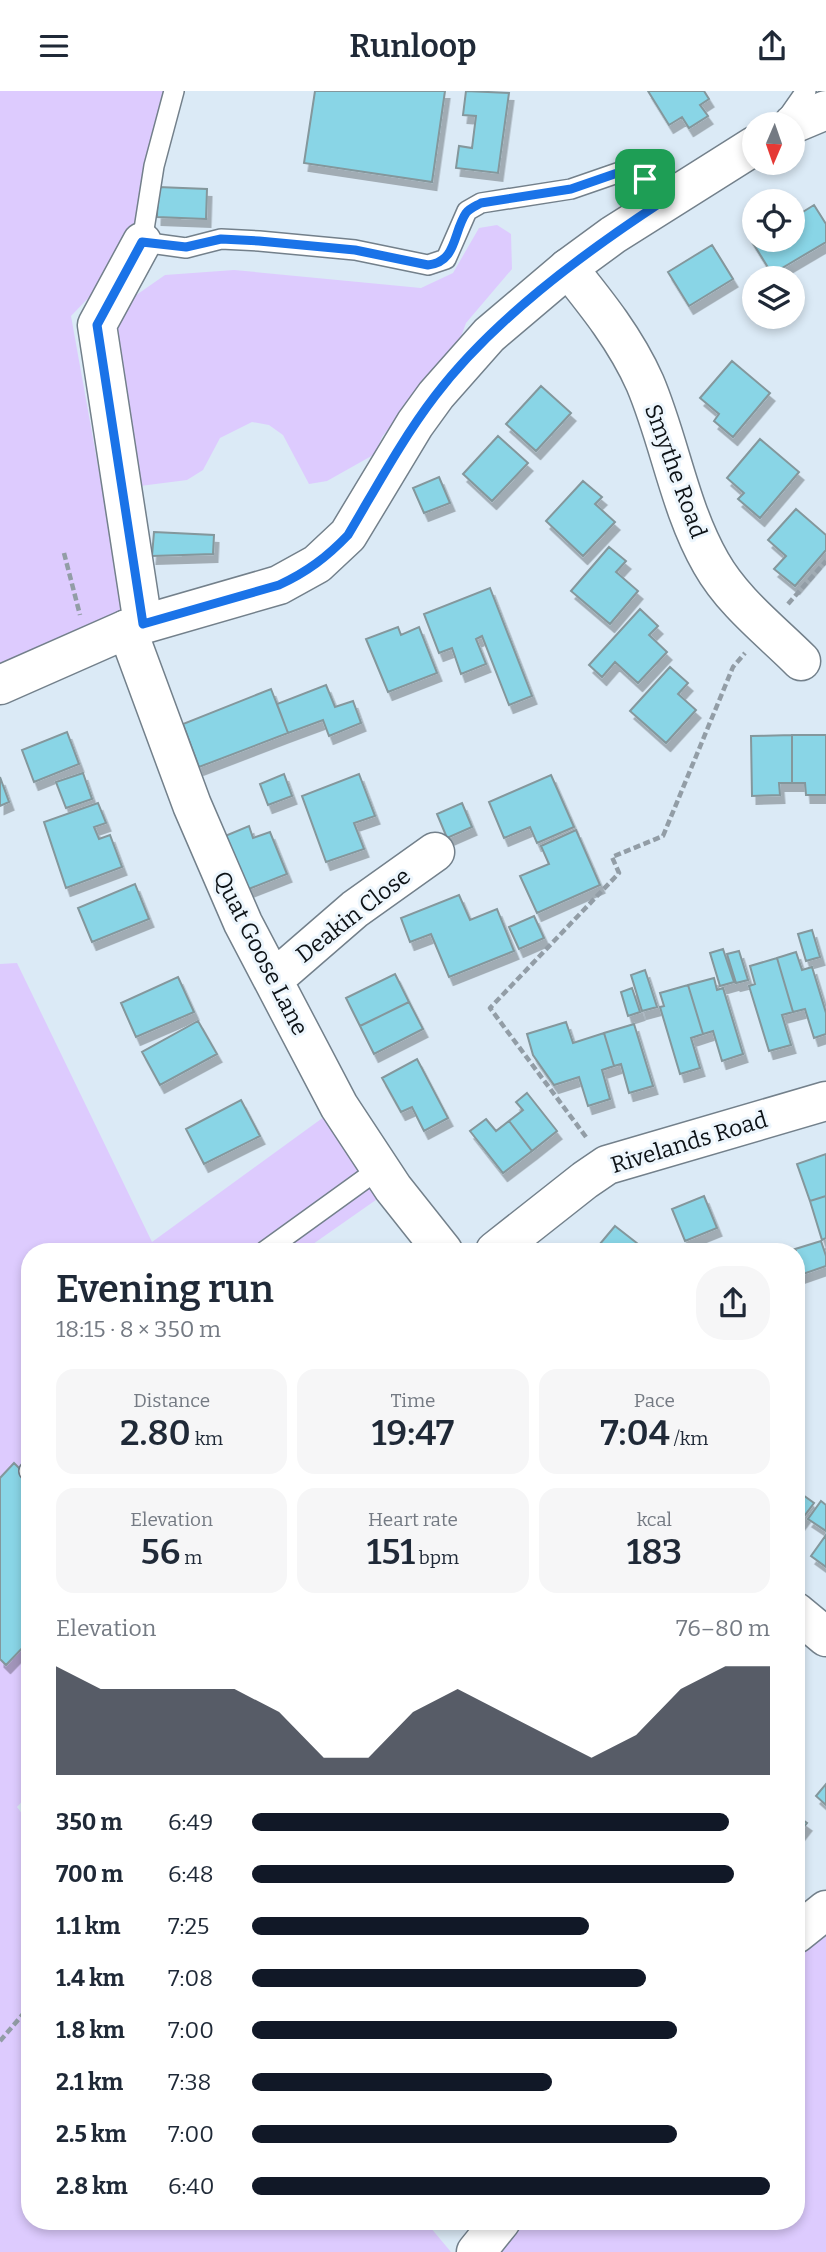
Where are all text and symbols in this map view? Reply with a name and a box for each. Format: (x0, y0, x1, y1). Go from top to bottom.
icon: menu (35, 27, 73, 65)
text: Runloop (349, 27, 477, 65)
icon: share (753, 27, 791, 65)
north arrow (742, 112, 805, 175)
map controls (742, 112, 805, 329)
pin (615, 149, 675, 209)
icon: arrive (626, 160, 664, 198)
button: locate (742, 189, 805, 252)
button: layers (742, 266, 805, 329)
street label: Smythe Road (639, 400, 713, 542)
street label: Deakin Close (290, 862, 416, 968)
street label: Quat Goose Lane (208, 866, 314, 1040)
street label: Rivelands Road (607, 1105, 771, 1179)
text: Evening run (56, 1266, 274, 1312)
button: share (696, 1266, 770, 1340)
text: 18:15 · 8 × 350 m (56, 1315, 221, 1343)
text: Distance (133, 1389, 210, 1412)
text: Time (391, 1389, 435, 1412)
text: Pace (634, 1389, 675, 1412)
text: 2.80 (120, 1412, 191, 1454)
text: 19:47 (372, 1412, 454, 1454)
text: 7:04 (600, 1412, 670, 1454)
text: km (191, 1427, 223, 1450)
text: /km (670, 1427, 708, 1450)
text: Elevation (130, 1508, 213, 1531)
text: Heart rate (368, 1508, 458, 1531)
text: kcal (637, 1508, 672, 1531)
text: 56 (141, 1531, 181, 1573)
text: 151 (367, 1531, 415, 1573)
text: 183 (627, 1531, 682, 1573)
text: m (181, 1546, 202, 1569)
text: bpm (415, 1546, 459, 1569)
text: Elevation (56, 1614, 156, 1642)
text: 76–80 m (676, 1614, 770, 1642)
text: 350 m (56, 1808, 123, 1836)
text: 6:49 (168, 1808, 213, 1836)
text: 700 m (56, 1860, 123, 1888)
text: 6:48 (168, 1860, 214, 1888)
text: 1.1 km (56, 1912, 120, 1940)
text: 7:25 (168, 1912, 209, 1940)
text: 1.4 km (56, 1964, 124, 1992)
text: 7:08 (168, 1964, 213, 1992)
text: 1.8 km (56, 2016, 125, 2044)
text: 7:00 (168, 2016, 214, 2044)
text: 2.1 km (56, 2068, 123, 2096)
text: 7:38 (168, 2068, 211, 2096)
text: 2.5 km (56, 2120, 126, 2148)
text: 7:00 (168, 2120, 214, 2148)
text: 2.8 km (56, 2172, 128, 2200)
text: 6:40 (168, 2172, 215, 2200)

